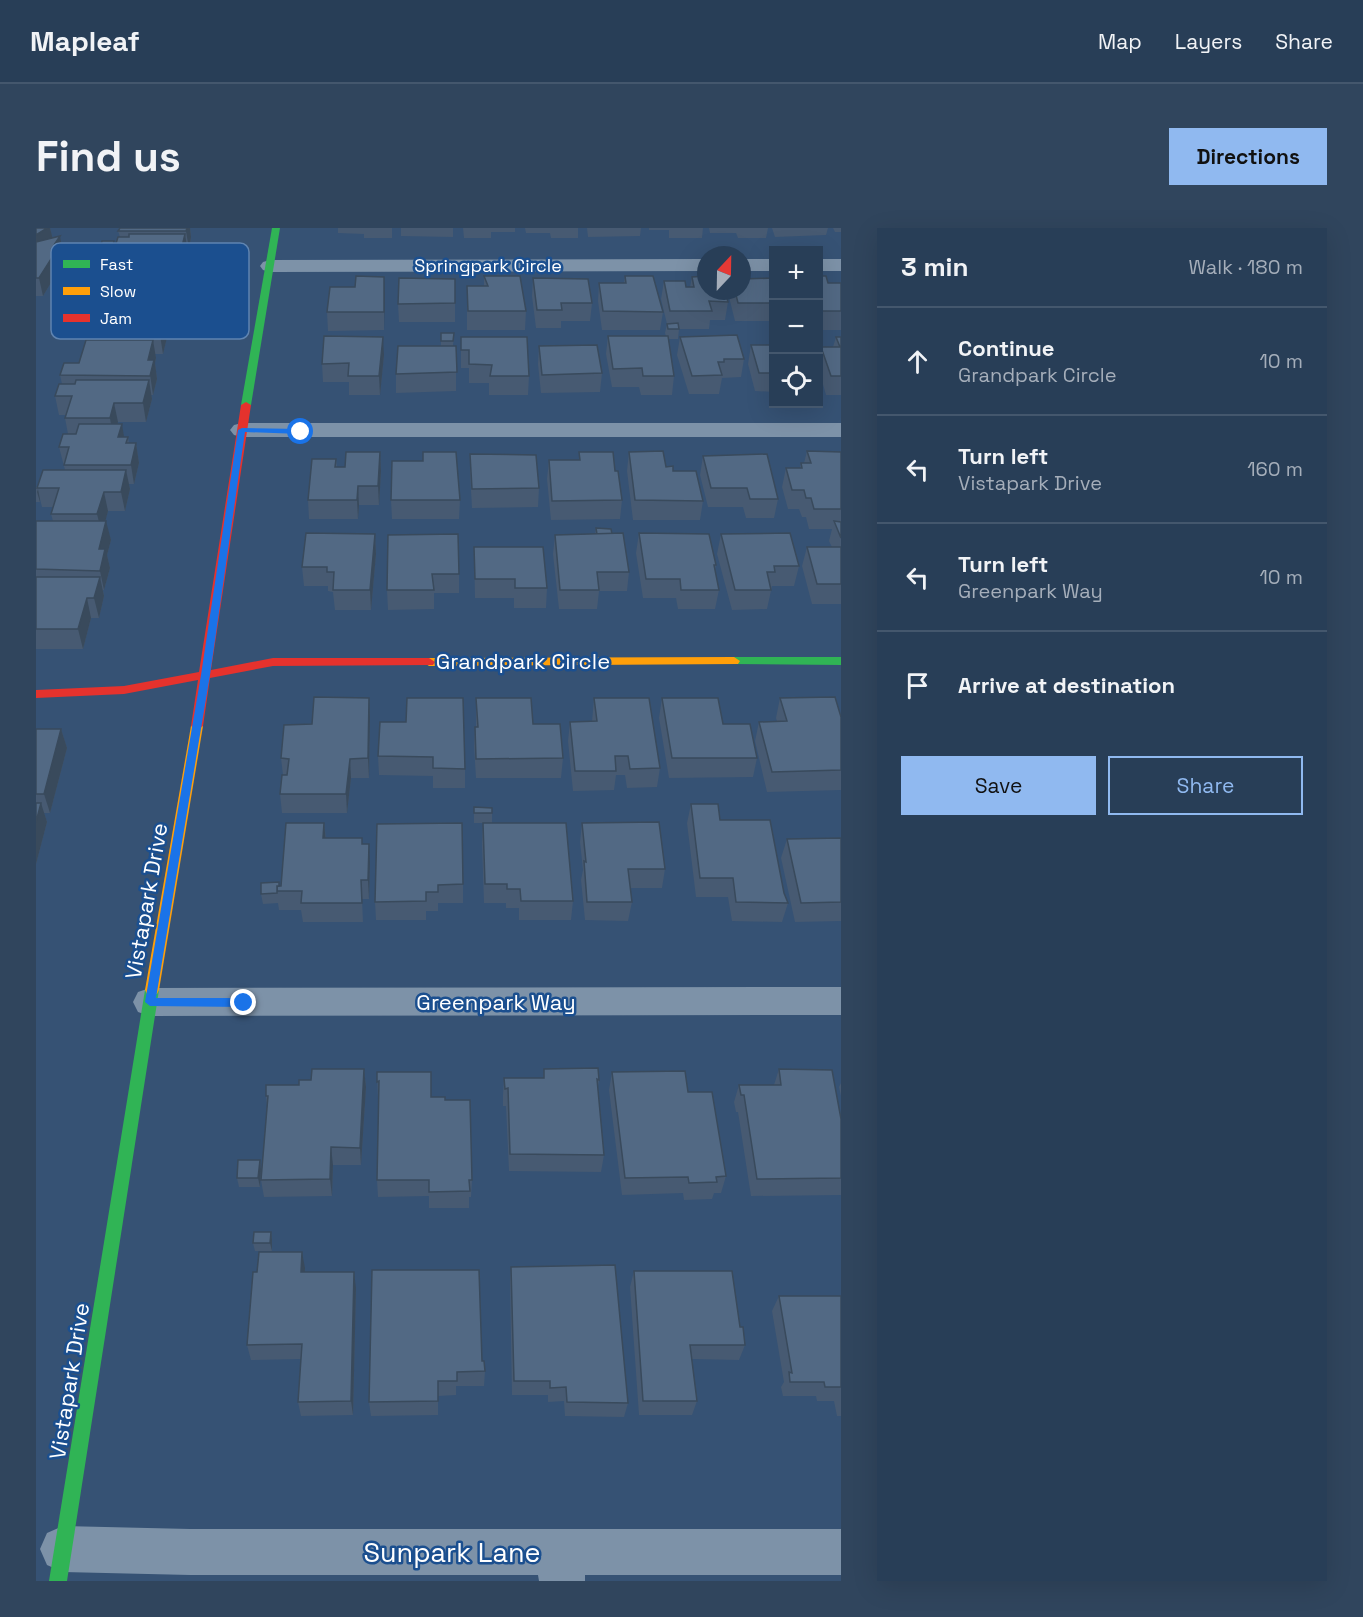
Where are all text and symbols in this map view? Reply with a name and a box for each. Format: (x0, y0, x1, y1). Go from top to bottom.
text: Mapleaf (30, 23, 140, 59)
text: Map (1098, 28, 1142, 55)
text: Layers (1175, 28, 1242, 55)
text: Share (1275, 28, 1333, 55)
button: Directions (1169, 128, 1327, 185)
text: Find us (36, 130, 181, 183)
legend (51, 243, 249, 339)
north arrow (697, 246, 751, 300)
map controls (769, 246, 823, 408)
button: + (769, 246, 823, 300)
text: 3 min (901, 250, 969, 284)
text: Fast (100, 254, 133, 275)
street label: Springpark Circle (414, 254, 562, 277)
text: Walk · 180 m (1189, 254, 1303, 280)
text: Slow (100, 281, 136, 302)
button: − (769, 300, 823, 354)
text: Jam (100, 308, 132, 329)
text: Continue (958, 334, 1054, 362)
icon: ahead (901, 345, 934, 378)
text: 10 m (1259, 348, 1303, 374)
button: locate (769, 354, 823, 408)
text: Grandpark Circle (958, 362, 1116, 388)
route start (287, 418, 313, 444)
text: Turn left (958, 442, 1048, 470)
icon: left (901, 453, 934, 486)
text: 160 m (1247, 456, 1303, 482)
text: Vistapark Drive (958, 470, 1102, 496)
text: Turn left (958, 550, 1048, 578)
icon: left (901, 561, 934, 594)
text: 10 m (1259, 564, 1303, 590)
text: Greenpark Way (958, 578, 1103, 604)
street label: Grandpark Circle (436, 647, 610, 675)
icon: arrive (901, 669, 934, 702)
text: Arrive at destination (958, 671, 1175, 699)
button: Save (901, 756, 1096, 815)
button: Share (1108, 756, 1303, 815)
street label: Vistapark Drive (118, 821, 174, 981)
street label: Greenpark Way (416, 988, 576, 1016)
route end (230, 989, 256, 1015)
street label: Vistapark Drive (43, 1301, 95, 1461)
street label: Sunpark Lane (364, 1535, 541, 1570)

